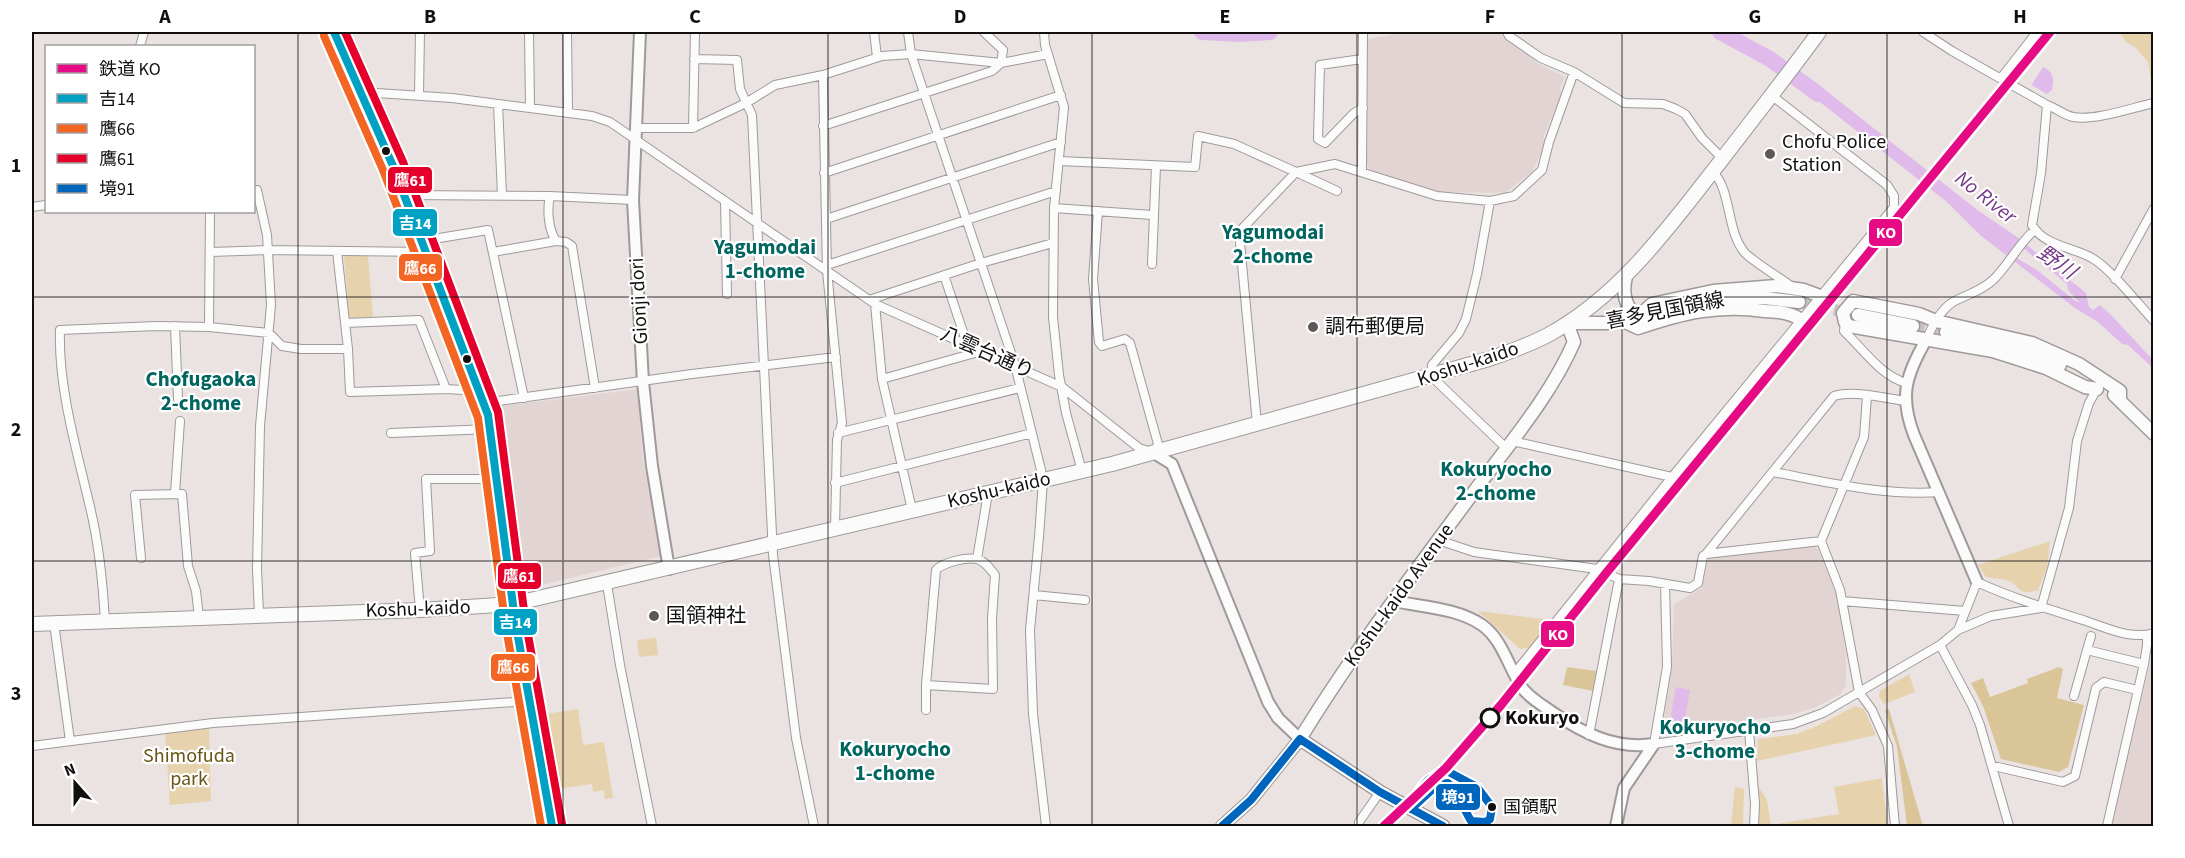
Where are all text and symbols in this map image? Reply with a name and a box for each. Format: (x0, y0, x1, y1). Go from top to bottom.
text: A (158, 3, 171, 31)
text: B (424, 3, 436, 31)
text: C (689, 3, 701, 31)
text: D (954, 3, 966, 31)
text: E (1220, 3, 1230, 31)
text: F (1485, 3, 1495, 31)
text: G (1749, 3, 1761, 31)
text: H (2013, 3, 2027, 31)
legend (45, 45, 255, 213)
text: 鉄道 KO (99, 57, 161, 82)
text: 吉14 (99, 87, 135, 112)
text: 鷹66 (99, 117, 135, 142)
place label: Chofu Police Station (1782, 128, 1886, 179)
unlabelled marker (380, 145, 392, 157)
text: 鷹61 (99, 147, 135, 172)
marker: Chofu Police Station (1763, 147, 1777, 161)
text: 1 (11, 152, 21, 180)
water label: No River (1949, 163, 2024, 231)
line badge: 鷹61 (387, 166, 433, 194)
text: 鷹61 (394, 170, 426, 192)
text: 境91 (99, 177, 135, 202)
line badge: 吉14 (392, 208, 438, 237)
text: 吉14 (399, 213, 432, 235)
district label: Yagumodai 2-chome (1221, 217, 1324, 271)
line badge: KO (1868, 218, 1903, 247)
text: KO (1876, 222, 1896, 244)
district label: Yagumodai 1-chome (713, 232, 816, 286)
water label: 野川 (2031, 238, 2084, 287)
line badge: 鷹66 (398, 253, 443, 282)
street label: Gionji dori (623, 257, 655, 345)
text: 鷹66 (404, 258, 436, 280)
street label: 喜多見国領線 (1603, 286, 1727, 336)
place label: 調布郵便局 (1325, 313, 1425, 341)
street label: 八雲台通り (936, 320, 1038, 386)
marker: 調布郵便局 (1306, 320, 1320, 334)
street label: Koshu-kaido (1414, 334, 1522, 394)
unlabelled marker (461, 353, 473, 365)
district label: Chofugaoka 2-chome (146, 364, 256, 418)
text: 2 (11, 416, 21, 444)
district label: Kokuryocho 2-chome (1440, 454, 1552, 508)
street label: Koshu-kaido (945, 465, 1053, 515)
street label: Koshu-kaido Avenue (1337, 518, 1461, 672)
line badge: 鷹61 (497, 562, 542, 590)
text: 鷹61 (503, 566, 535, 588)
street label: Koshu-kaido (365, 593, 471, 625)
place label: 国領神社 (666, 602, 746, 630)
line badge: 吉14 (493, 608, 538, 636)
marker: 国領神社 (647, 609, 661, 623)
text: 吉14 (499, 612, 532, 634)
line badge: KO (1540, 620, 1575, 648)
text: KO (1548, 624, 1568, 646)
line badge: 鷹66 (490, 653, 536, 682)
text: 鷹66 (497, 657, 529, 679)
text: 3 (11, 680, 21, 708)
place label: Kokuryo (1505, 704, 1579, 732)
marker: Kokuryo (1480, 708, 1500, 728)
district label: Kokuryocho 3-chome (1659, 712, 1771, 766)
district label: Kokuryocho 1-chome (839, 734, 951, 788)
park label: Shimofuda park (143, 742, 235, 793)
north arrow (45, 753, 105, 813)
text: N (61, 758, 79, 782)
line badge: 境91 (1435, 783, 1481, 811)
text: 境91 (1442, 787, 1474, 809)
place label: 国領駅 (1503, 795, 1557, 820)
marker: 国領駅 (1486, 801, 1498, 813)

